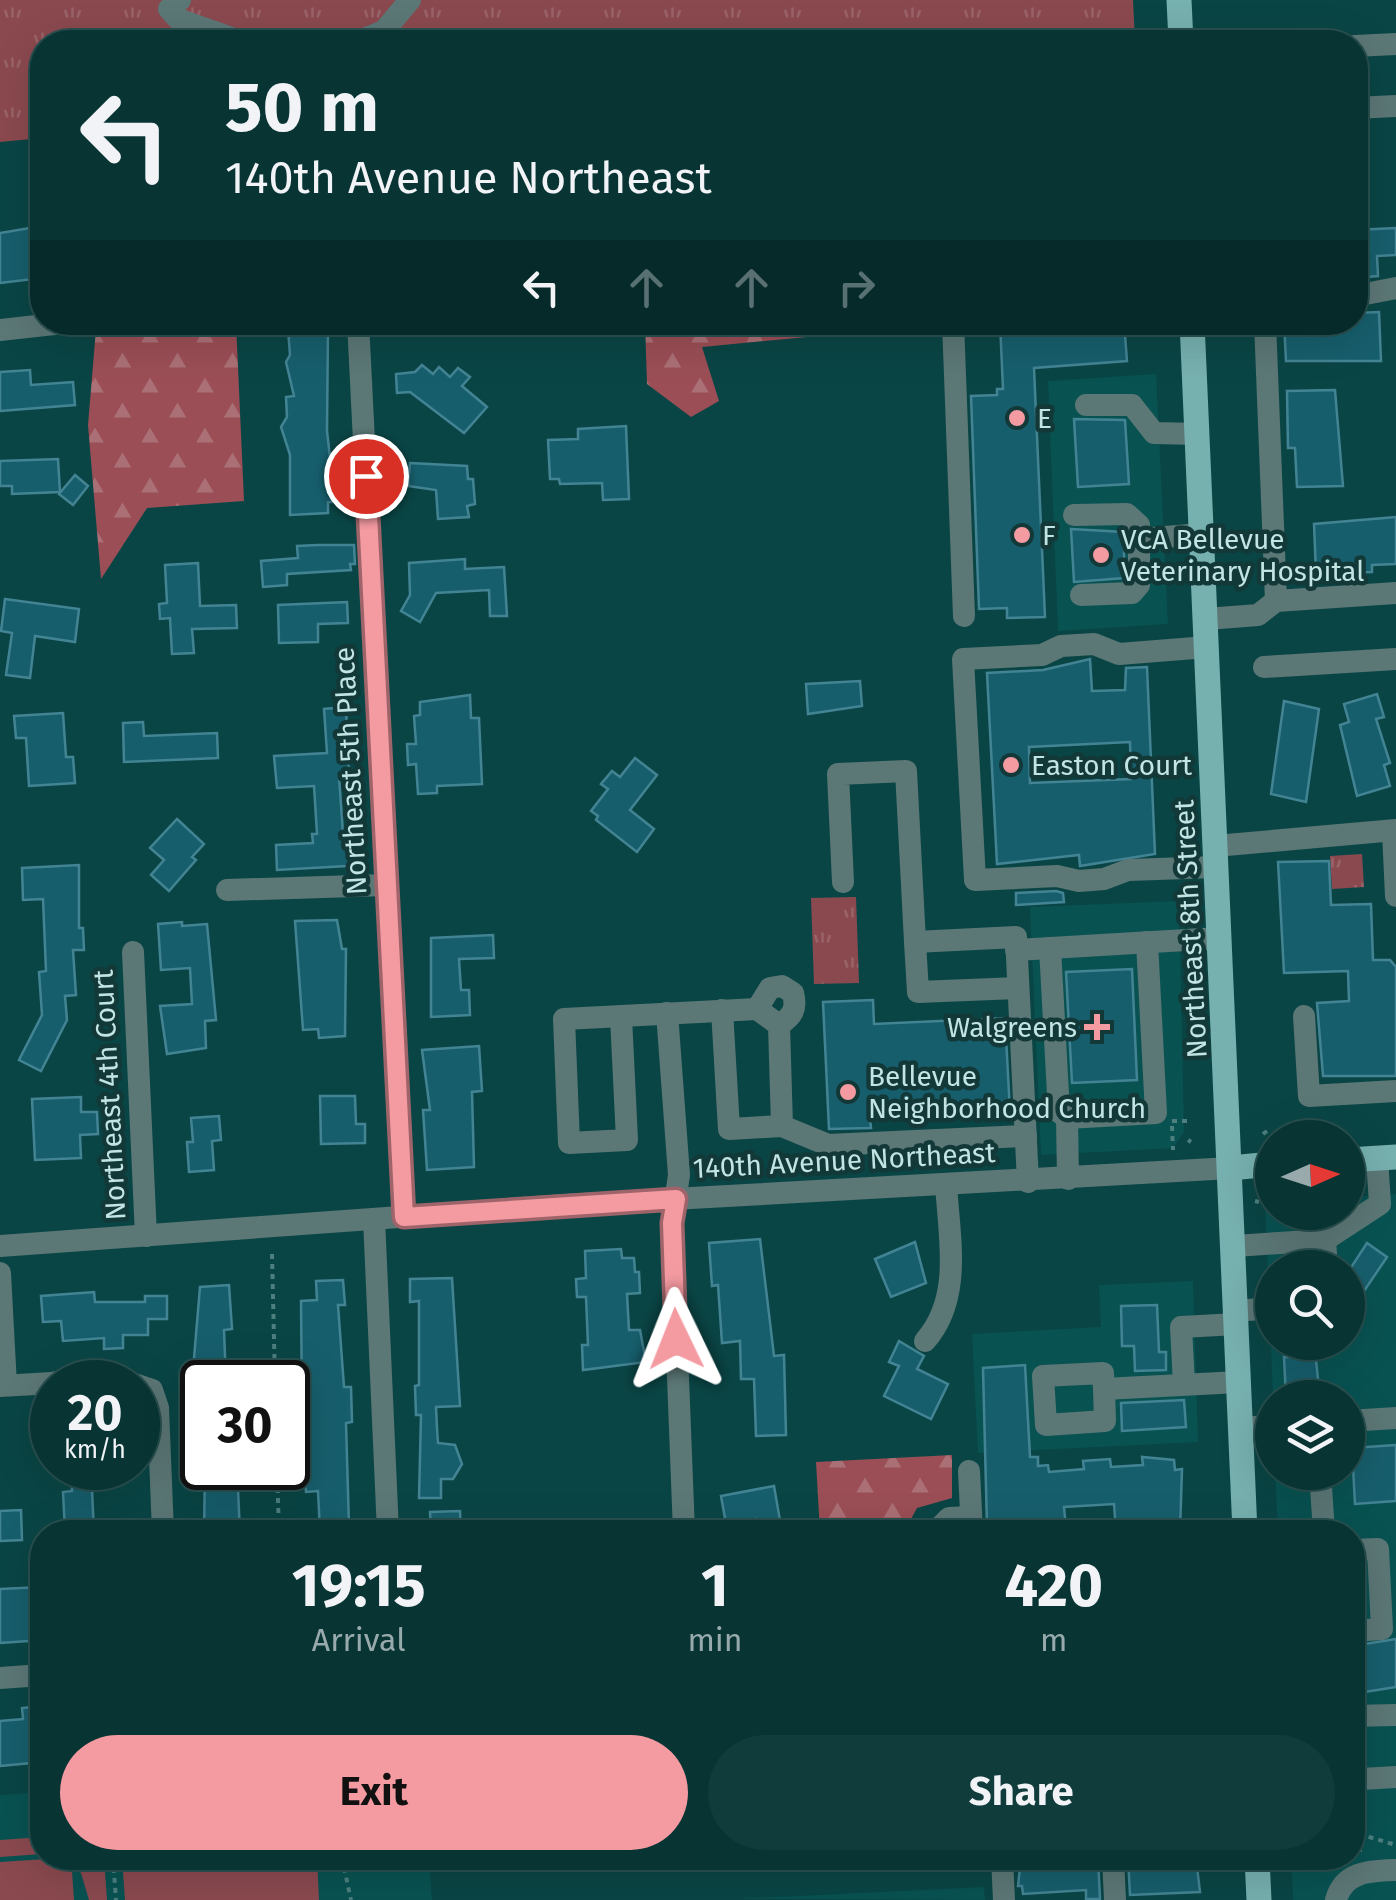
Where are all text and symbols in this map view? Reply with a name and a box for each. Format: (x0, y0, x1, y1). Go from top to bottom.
text: 50 m (225, 66, 379, 150)
icon: left (60, 70, 190, 200)
text: 140th Avenue Northeast (225, 151, 712, 205)
icon: left (514, 260, 569, 315)
icon: ahead (619, 260, 674, 315)
icon: ahead (724, 260, 779, 315)
icon: right (829, 260, 884, 315)
place label: E (1037, 402, 1052, 435)
marker: E (1006, 407, 1028, 429)
pin (324, 434, 409, 519)
icon: arrive (339, 449, 394, 504)
place label: F (1042, 519, 1056, 552)
place label: VCA Bellevue Veterinary Hospital (1121, 523, 1365, 588)
marker: F (1011, 524, 1033, 546)
marker: VCA Bellevue Veterinary Hospital (1090, 544, 1112, 566)
street label: Northeast 5th Place (328, 646, 373, 896)
place label: Easton Court (1031, 749, 1193, 782)
marker: Easton Court (1000, 754, 1022, 776)
street label: Northeast 8th Street (1167, 798, 1214, 1059)
street label: Northeast 4th Court (86, 968, 133, 1221)
place label: Walgreens (947, 1011, 1077, 1044)
marker: Walgreens (1086, 1016, 1108, 1038)
place label: Bellevue Neighborhood Church (868, 1060, 1146, 1125)
marker: Bellevue Neighborhood Church (837, 1081, 859, 1103)
north arrow (1255, 1120, 1365, 1230)
map controls (1255, 1120, 1365, 1490)
street label: 140th Avenue Northeast (692, 1136, 997, 1185)
button: search (1255, 1250, 1365, 1360)
position arrow (624, 1287, 728, 1391)
speed limit sign: 30 (180, 1360, 310, 1490)
button: layers (1255, 1380, 1365, 1490)
text: 20 (67, 1383, 123, 1443)
text: km/h (64, 1435, 126, 1465)
text: 19:15 (292, 1550, 426, 1622)
text: 1 (701, 1550, 729, 1622)
text: 420 (1004, 1550, 1103, 1622)
text: Arrival (312, 1621, 406, 1659)
text: min (687, 1621, 743, 1659)
text: m (1040, 1621, 1067, 1659)
button: Exit (60, 1735, 688, 1850)
button: Share (708, 1735, 1335, 1850)

